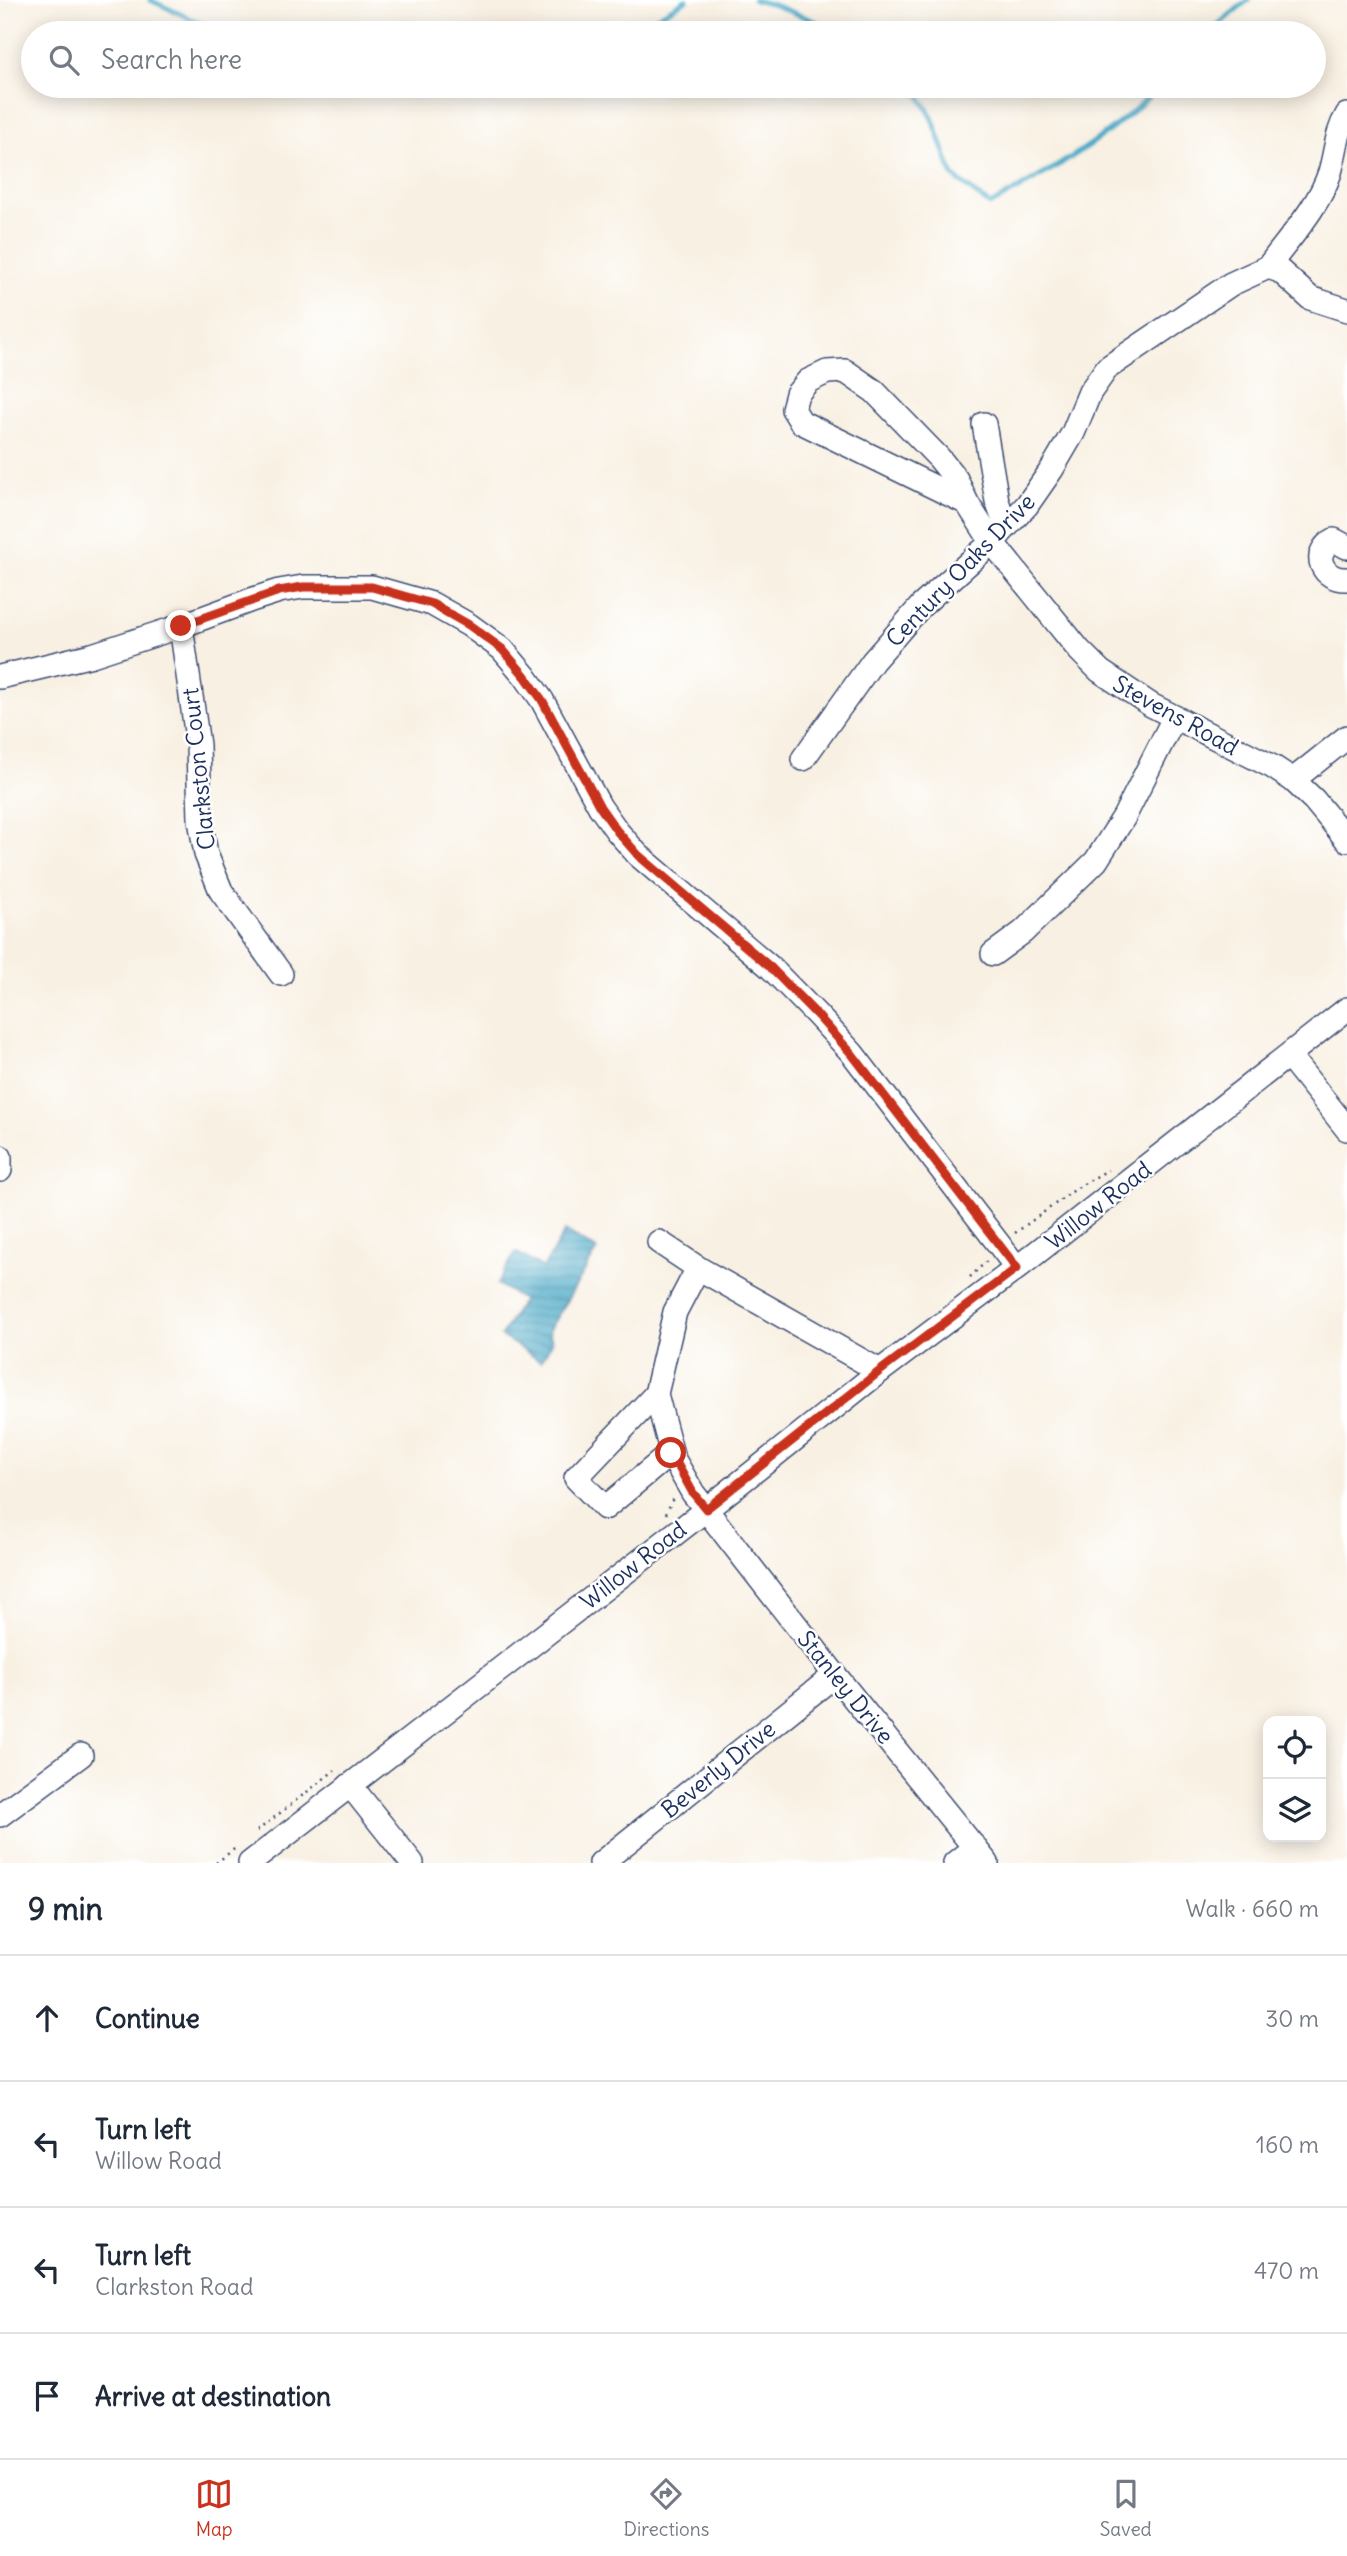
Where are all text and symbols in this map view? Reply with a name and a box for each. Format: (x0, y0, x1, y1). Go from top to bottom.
search box (21, 21, 1326, 98)
icon: search (45, 41, 83, 79)
text: Search here (101, 43, 242, 76)
street label: Century Oaks Drive (879, 487, 1041, 653)
route end (165, 610, 196, 641)
street label: Stevens Road (1108, 669, 1244, 761)
street label: Clarkston Court (175, 686, 221, 852)
street label: Willow Road (1039, 1155, 1157, 1255)
route start (655, 1437, 686, 1468)
street label: Willow Road (574, 1515, 692, 1615)
street label: Stanley Drive (792, 1625, 900, 1749)
street label: Beverly Drive (655, 1714, 781, 1824)
map controls (1263, 1716, 1326, 1842)
button: locate (1263, 1716, 1326, 1779)
button: layers (1263, 1779, 1326, 1842)
text: 9 min (28, 1890, 103, 1928)
text: Walk · 660 m (1185, 1894, 1319, 1923)
icon: ahead (28, 1999, 66, 2037)
text: Continue (95, 2002, 200, 2035)
text: 30 m (1265, 2004, 1319, 2033)
text: Turn left (95, 2113, 191, 2146)
icon: left (28, 2125, 66, 2163)
text: 160 m (1256, 2130, 1319, 2159)
text: Willow Road (95, 2146, 222, 2175)
text: Turn left (95, 2239, 191, 2272)
icon: left (28, 2251, 66, 2289)
text: 470 m (1254, 2256, 1319, 2285)
text: Clarkston Road (95, 2272, 253, 2301)
icon: arrive (28, 2377, 66, 2415)
text: Arrive at destination (95, 2380, 331, 2413)
tab: Map (195, 2475, 233, 2541)
tab: Directions (624, 2475, 709, 2541)
tab: Saved (1100, 2475, 1152, 2541)

